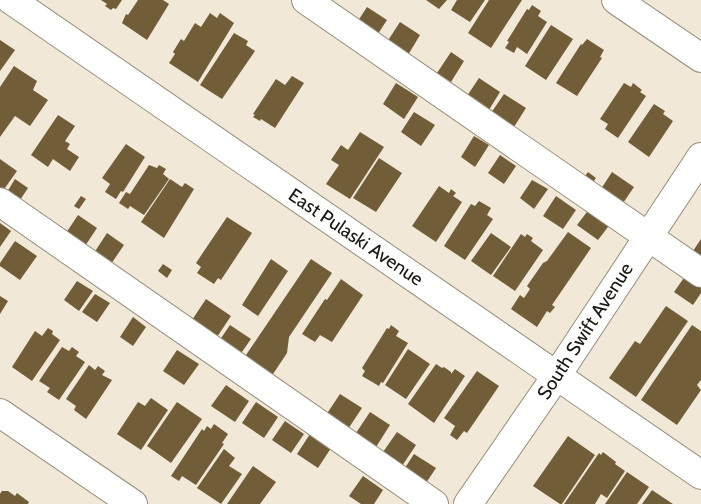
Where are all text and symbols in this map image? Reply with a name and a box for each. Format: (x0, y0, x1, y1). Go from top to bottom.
street label: East Pulaski Avenue (284, 183, 428, 291)
street label: South Swift Avenue (532, 258, 638, 404)

